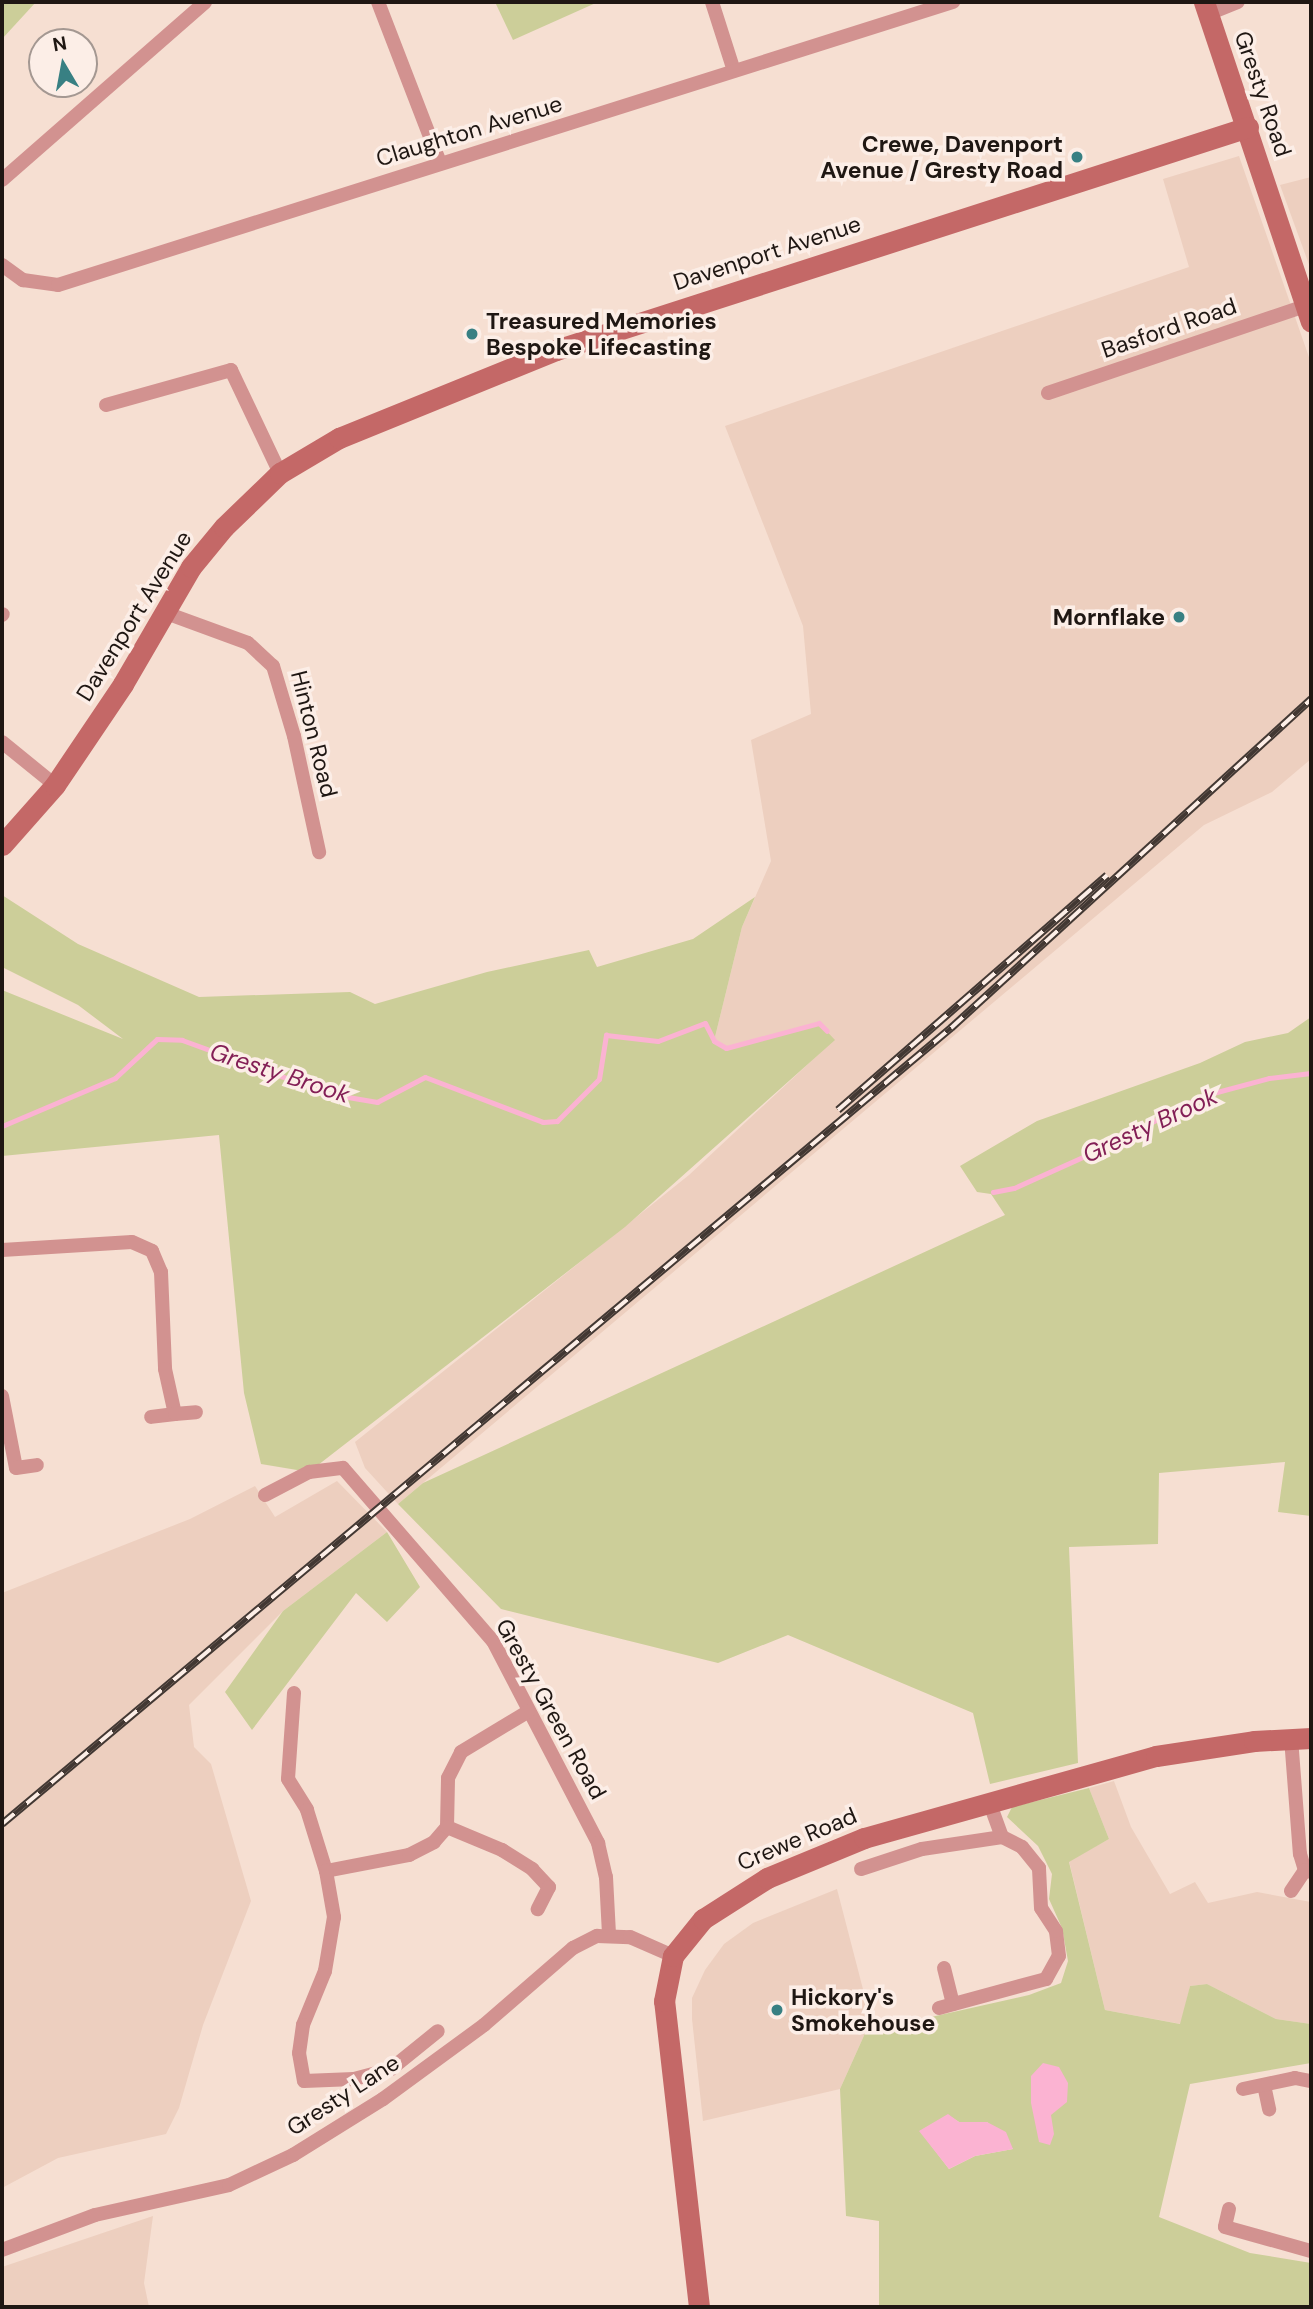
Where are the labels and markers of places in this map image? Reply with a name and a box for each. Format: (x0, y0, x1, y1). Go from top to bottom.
place label: Crewe, Davenport Avenue / Gresty Road (820, 130, 1063, 184)
marker: Crewe, Davenport Avenue / Gresty Road (1069, 149, 1085, 165)
place label: Treasured Memories Bespoke Lifecasting (486, 307, 717, 361)
marker: Treasured Memories Bespoke Lifecasting (464, 326, 480, 342)
place label: Mornflake (1053, 603, 1165, 631)
marker: Mornflake (1171, 609, 1187, 625)
place label: Hickory's Smokehouse (791, 1983, 935, 2037)
marker: Hickory's Smokehouse (769, 2002, 785, 2018)

